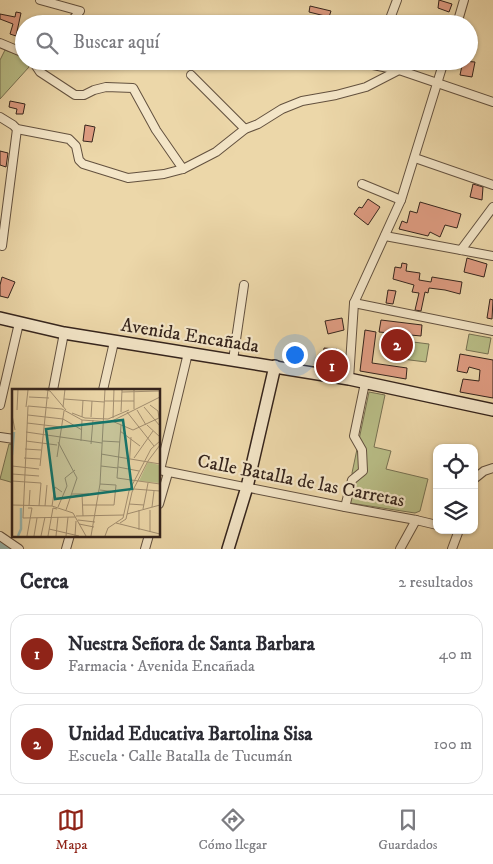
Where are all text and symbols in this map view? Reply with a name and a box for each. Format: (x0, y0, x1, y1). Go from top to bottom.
search box (15, 15, 478, 70)
icon: search (33, 29, 61, 57)
text: Buscar aquí (73, 31, 159, 54)
street label: Avenida Encañada (119, 314, 261, 358)
pin: 2 (381, 326, 413, 364)
your location (282, 342, 308, 368)
pin: 1 (316, 347, 348, 385)
inset map (12, 389, 160, 536)
map controls (433, 444, 478, 534)
button: locate (433, 444, 478, 489)
street label: Calle Batalla de las Carretas (195, 450, 407, 512)
button: layers (433, 489, 478, 534)
text: Cerca (20, 569, 68, 595)
text: 2 resultados (398, 572, 473, 592)
text: Nuestra Señora de Santa Barbara (68, 633, 315, 656)
text: 1 (34, 644, 40, 664)
text: 40 m (439, 644, 472, 664)
text: Farmacia · Avenida Encañada (68, 656, 255, 676)
text: Unidad Educativa Bartolina Sisa (68, 723, 312, 746)
text: 2 (33, 734, 41, 754)
text: 100 m (434, 734, 472, 754)
text: Escuela · Calle Batalla de Tucumán (68, 746, 292, 766)
tab: Mapa (56, 806, 87, 854)
tab: Cómo llegar (199, 806, 267, 854)
tab: Guardados (378, 806, 437, 854)

